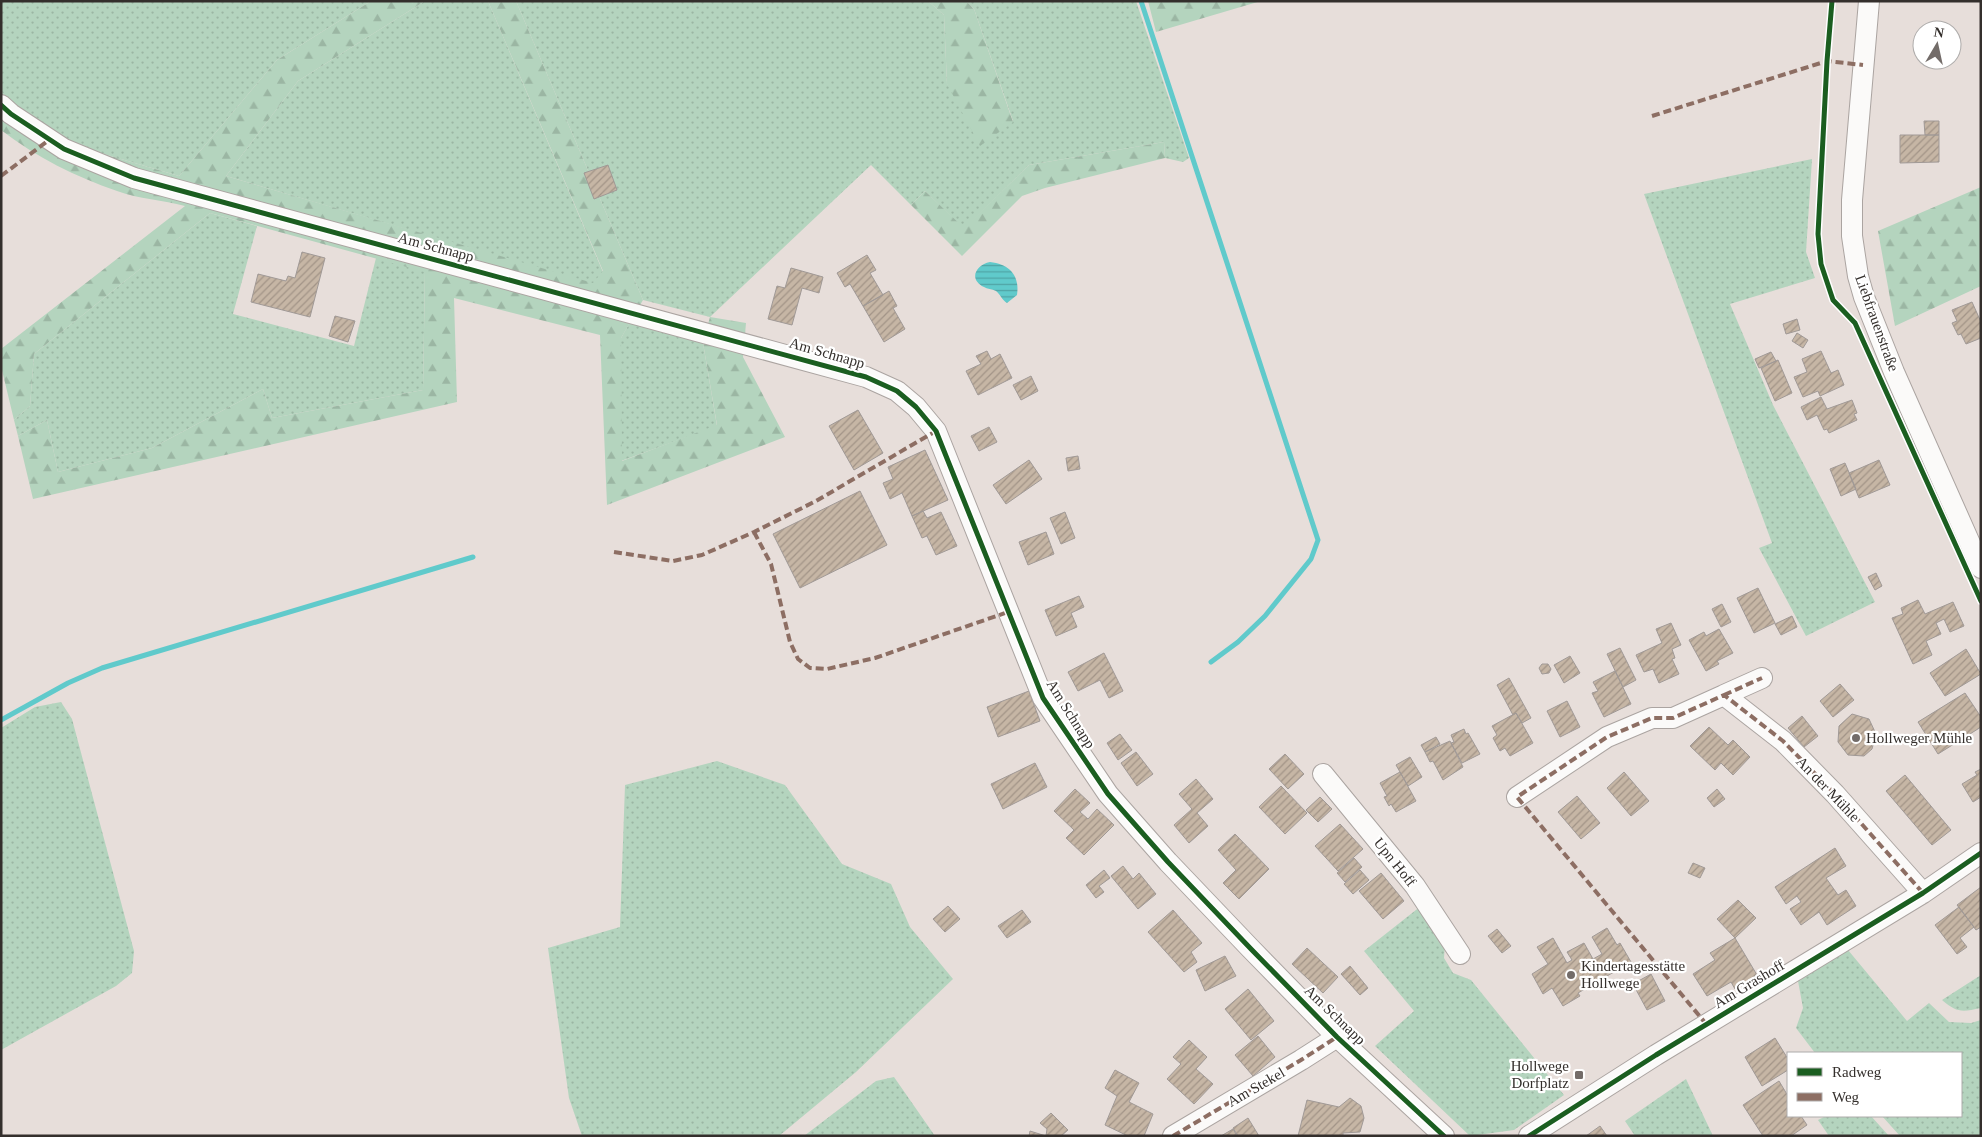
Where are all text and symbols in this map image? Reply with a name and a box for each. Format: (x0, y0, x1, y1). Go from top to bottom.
north arrow (1912, 20, 1962, 70)
text: N (1933, 24, 1945, 41)
street label: Am Schnapp (396, 229, 476, 265)
street label: Liebfrauenstraße (1852, 273, 1902, 374)
street label: Am Schnapp (787, 335, 867, 371)
street label: Am Schnapp (1044, 677, 1098, 751)
place label: Hollweger Mühle (1866, 730, 1973, 746)
marker: Hollweger Mühle (1850, 732, 1862, 744)
street label: An der Mühle (1793, 753, 1863, 825)
street label: Upn Hoff (1371, 835, 1419, 889)
street label: Am Grashoff (1711, 957, 1787, 1011)
place label: Kindertagesstätte Hollwege (1581, 958, 1685, 991)
marker: Kindertagesstätte Hollwege (1565, 969, 1577, 981)
street label: Am Schnapp (1301, 982, 1369, 1048)
legend (1787, 1052, 1962, 1117)
place label: Hollwege Dorfplatz (1511, 1058, 1569, 1091)
street label: Am Stekel (1224, 1064, 1288, 1110)
text: Radweg (1832, 1064, 1882, 1080)
marker: Hollwege Dorfplatz (1573, 1069, 1585, 1081)
text: Weg (1832, 1089, 1860, 1105)

